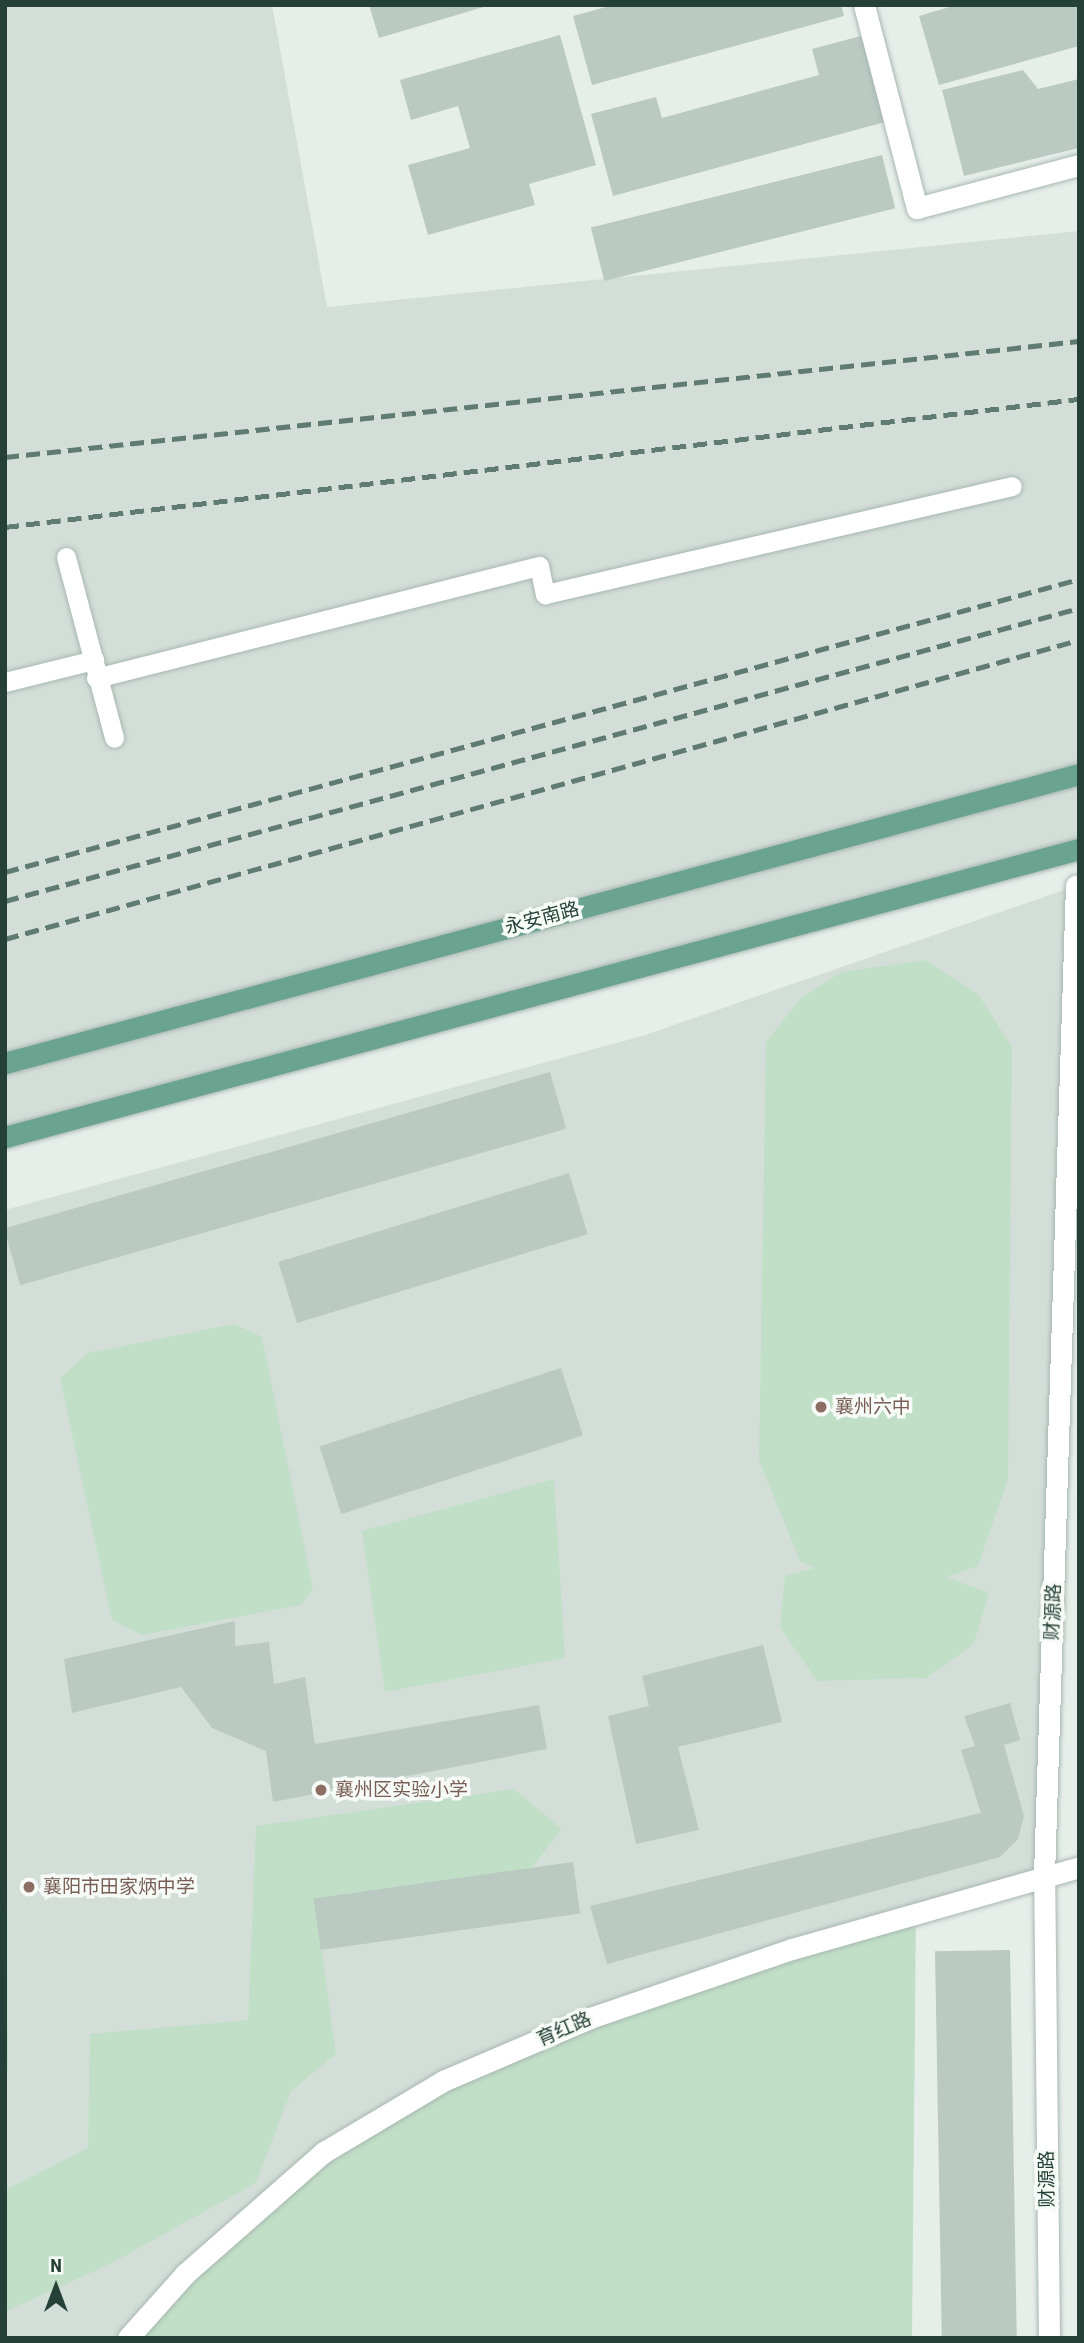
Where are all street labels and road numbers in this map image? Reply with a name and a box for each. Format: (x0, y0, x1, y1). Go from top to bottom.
street label: 永安南路 (502, 897, 582, 939)
street label: 财源路 (1041, 1583, 1065, 1641)
street label: 育红路 (533, 2007, 595, 2051)
street label: 财源路 (1035, 2150, 1059, 2208)

